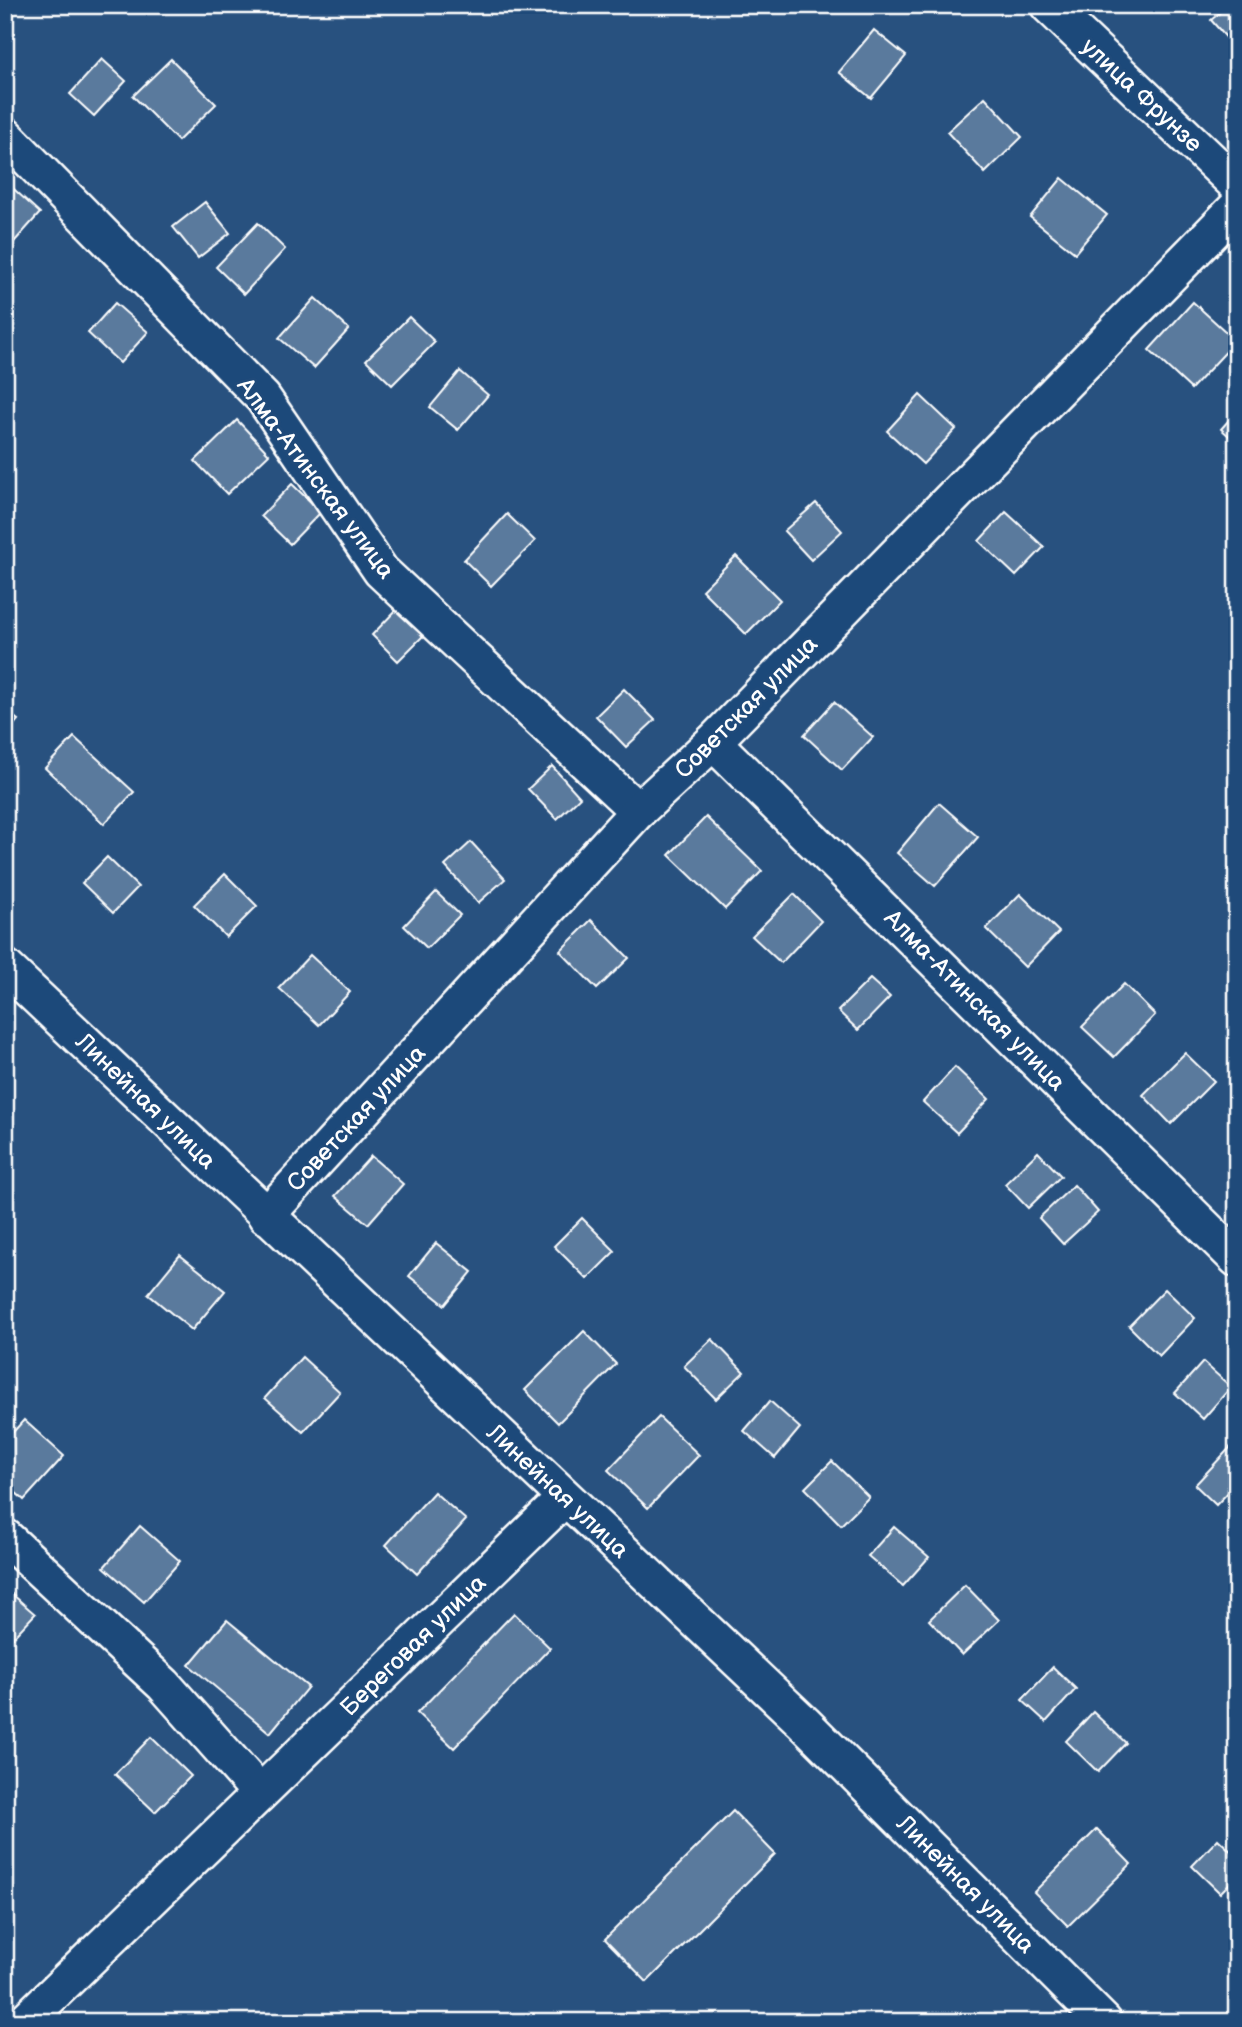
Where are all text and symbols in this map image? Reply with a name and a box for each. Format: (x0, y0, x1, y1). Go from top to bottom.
street label: улица Фрунзе (1075, 32, 1208, 159)
street label: Алма-Атинская улица (230, 371, 401, 585)
street label: Советская улица (669, 630, 824, 785)
street label: Алма-Атинская улица (877, 903, 1071, 1097)
street label: Линейная улица (69, 1027, 222, 1175)
street label: Советская улица (281, 1039, 432, 1198)
street label: Линейная улица (480, 1418, 635, 1564)
street label: Береговая улица (335, 1569, 492, 1722)
street label: Линейная улица (890, 1809, 1041, 1959)

